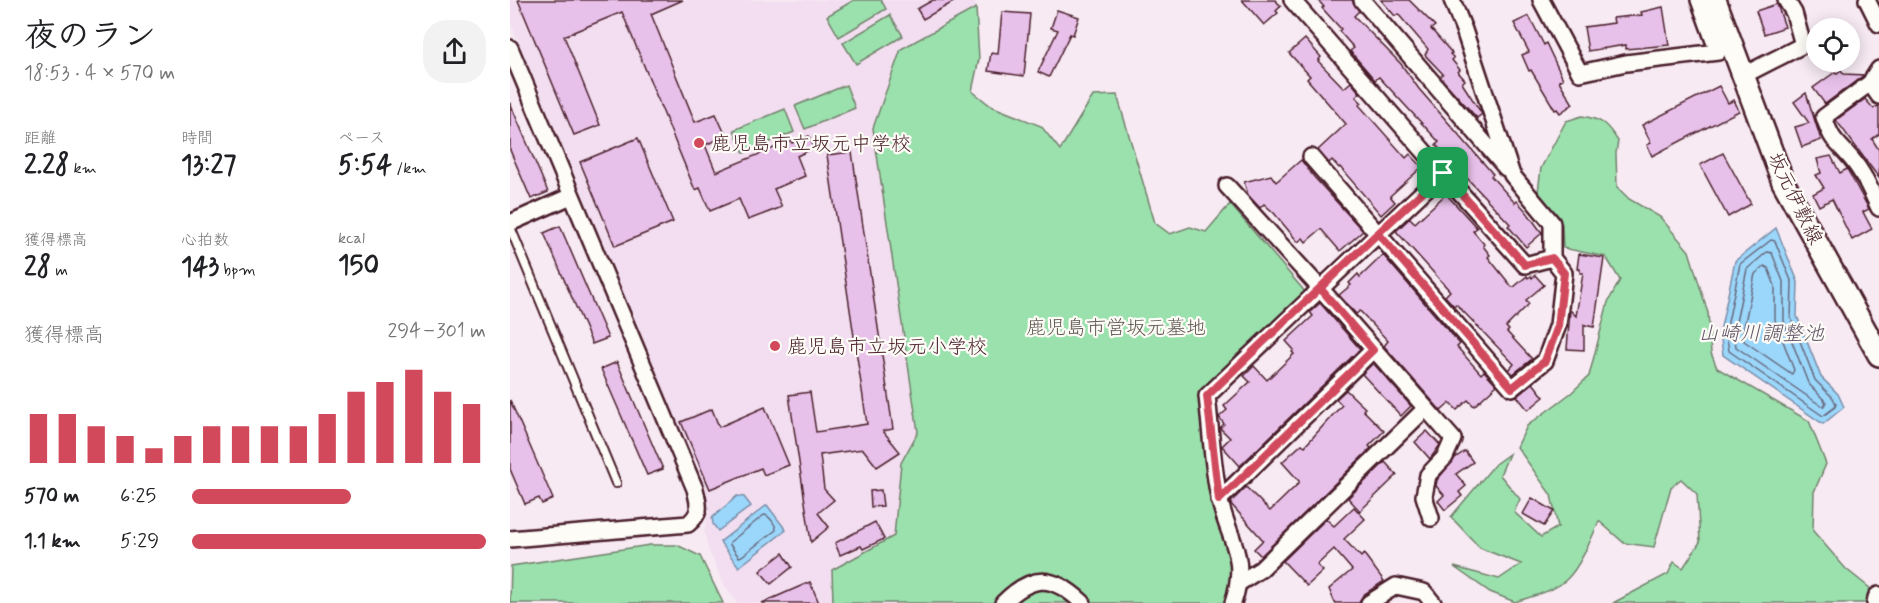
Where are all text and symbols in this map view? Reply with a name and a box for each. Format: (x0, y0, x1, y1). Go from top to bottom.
text: 夜のラン (24, 15, 156, 59)
map controls (1806, 18, 1860, 72)
button: locate (1806, 18, 1860, 72)
button: share (423, 20, 486, 83)
text: 18:53 · 4 × 570 m (24, 60, 175, 87)
text: 距離 (24, 128, 56, 149)
text: 時間 (181, 128, 213, 149)
text: ペース (338, 128, 385, 149)
place label: 鹿児島市立坂元中学校 (711, 131, 911, 158)
marker: 鹿児島市立坂元中学校 (692, 136, 706, 150)
pin (1417, 147, 1468, 198)
street label: 坂元伊敷線 (1761, 148, 1829, 250)
text: 2.28 (24, 149, 69, 183)
text: 13:27 (181, 149, 236, 183)
text: 5:54 (338, 149, 392, 183)
icon: arrive (1426, 156, 1459, 189)
text: km (69, 158, 97, 179)
text: /km (392, 158, 427, 179)
text: kcal (338, 228, 365, 249)
text: 獲得標高 (24, 230, 88, 251)
text: 心拍数 (181, 230, 229, 251)
text: 150 (338, 249, 379, 283)
text: 28 (24, 251, 51, 285)
text: 143 (181, 251, 219, 285)
text: m (51, 260, 68, 281)
text: bpm (219, 260, 256, 281)
park label: 鹿児島市営坂元墓地 (1026, 315, 1206, 342)
text: 294–301 m (388, 318, 486, 345)
water label: 山崎川調整池 (1698, 320, 1825, 348)
text: 獲得標高 (24, 322, 104, 349)
place label: 鹿児島市立坂元小学校 (787, 334, 987, 361)
marker: 鹿児島市立坂元小学校 (768, 339, 782, 353)
text: 570 m (24, 483, 79, 510)
text: 6:25 (120, 483, 156, 510)
text: 1.1 km (24, 528, 81, 555)
text: 5:29 (120, 528, 159, 555)

